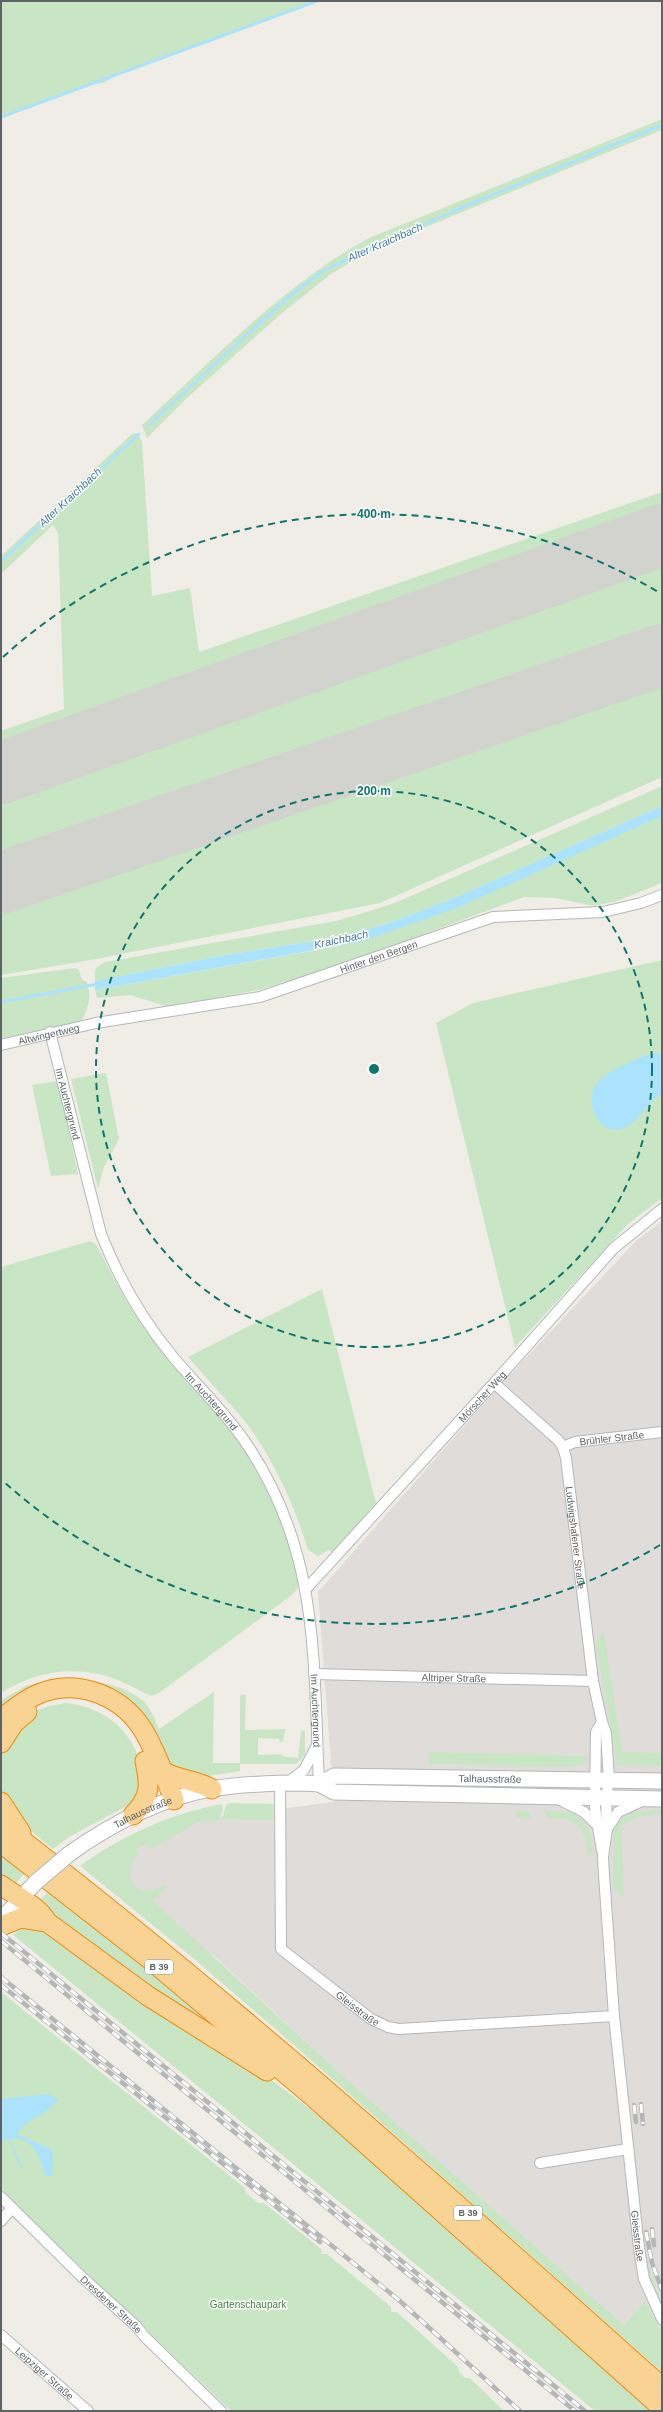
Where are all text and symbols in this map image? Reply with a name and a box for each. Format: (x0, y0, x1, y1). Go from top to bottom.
water label: Alter Kraichbach (345, 220, 424, 264)
water label: Alter Kraichbach (36, 465, 104, 530)
text: 400 m (357, 507, 391, 521)
text: 200 m (357, 784, 391, 798)
water label: Kraichbach (313, 927, 369, 951)
street label: Hinter den Bergen (338, 938, 419, 975)
street label: Altwingertweg (17, 1022, 80, 1046)
centre of rings (367, 1062, 381, 1076)
street label: Im Auchtergrund (54, 1067, 82, 1141)
street label: Mörscher Weg (456, 1368, 508, 1424)
street label: Im Auchtergrund (183, 1370, 240, 1432)
street label: Brühler Straße (579, 1429, 645, 1447)
street label: Ludwigshafener Straße (564, 1486, 587, 1590)
street label: Altriper Straße (422, 1671, 487, 1684)
street label: Im Auchtergrund (309, 1673, 323, 1747)
street label: Talhausstraße (458, 1772, 522, 1784)
street label: Talhausstraße (112, 1794, 174, 1830)
road number: B 39 (145, 1960, 173, 1974)
street label: Gleisstraße (334, 1989, 381, 2028)
road number: B 39 (454, 2206, 482, 2220)
street label: Gleisstraße (629, 2210, 647, 2262)
street label: Dresdener Straße (79, 2273, 145, 2335)
park label: Gartenschaupark (210, 2299, 287, 2310)
street label: Leipziger Straße (13, 2345, 76, 2402)

